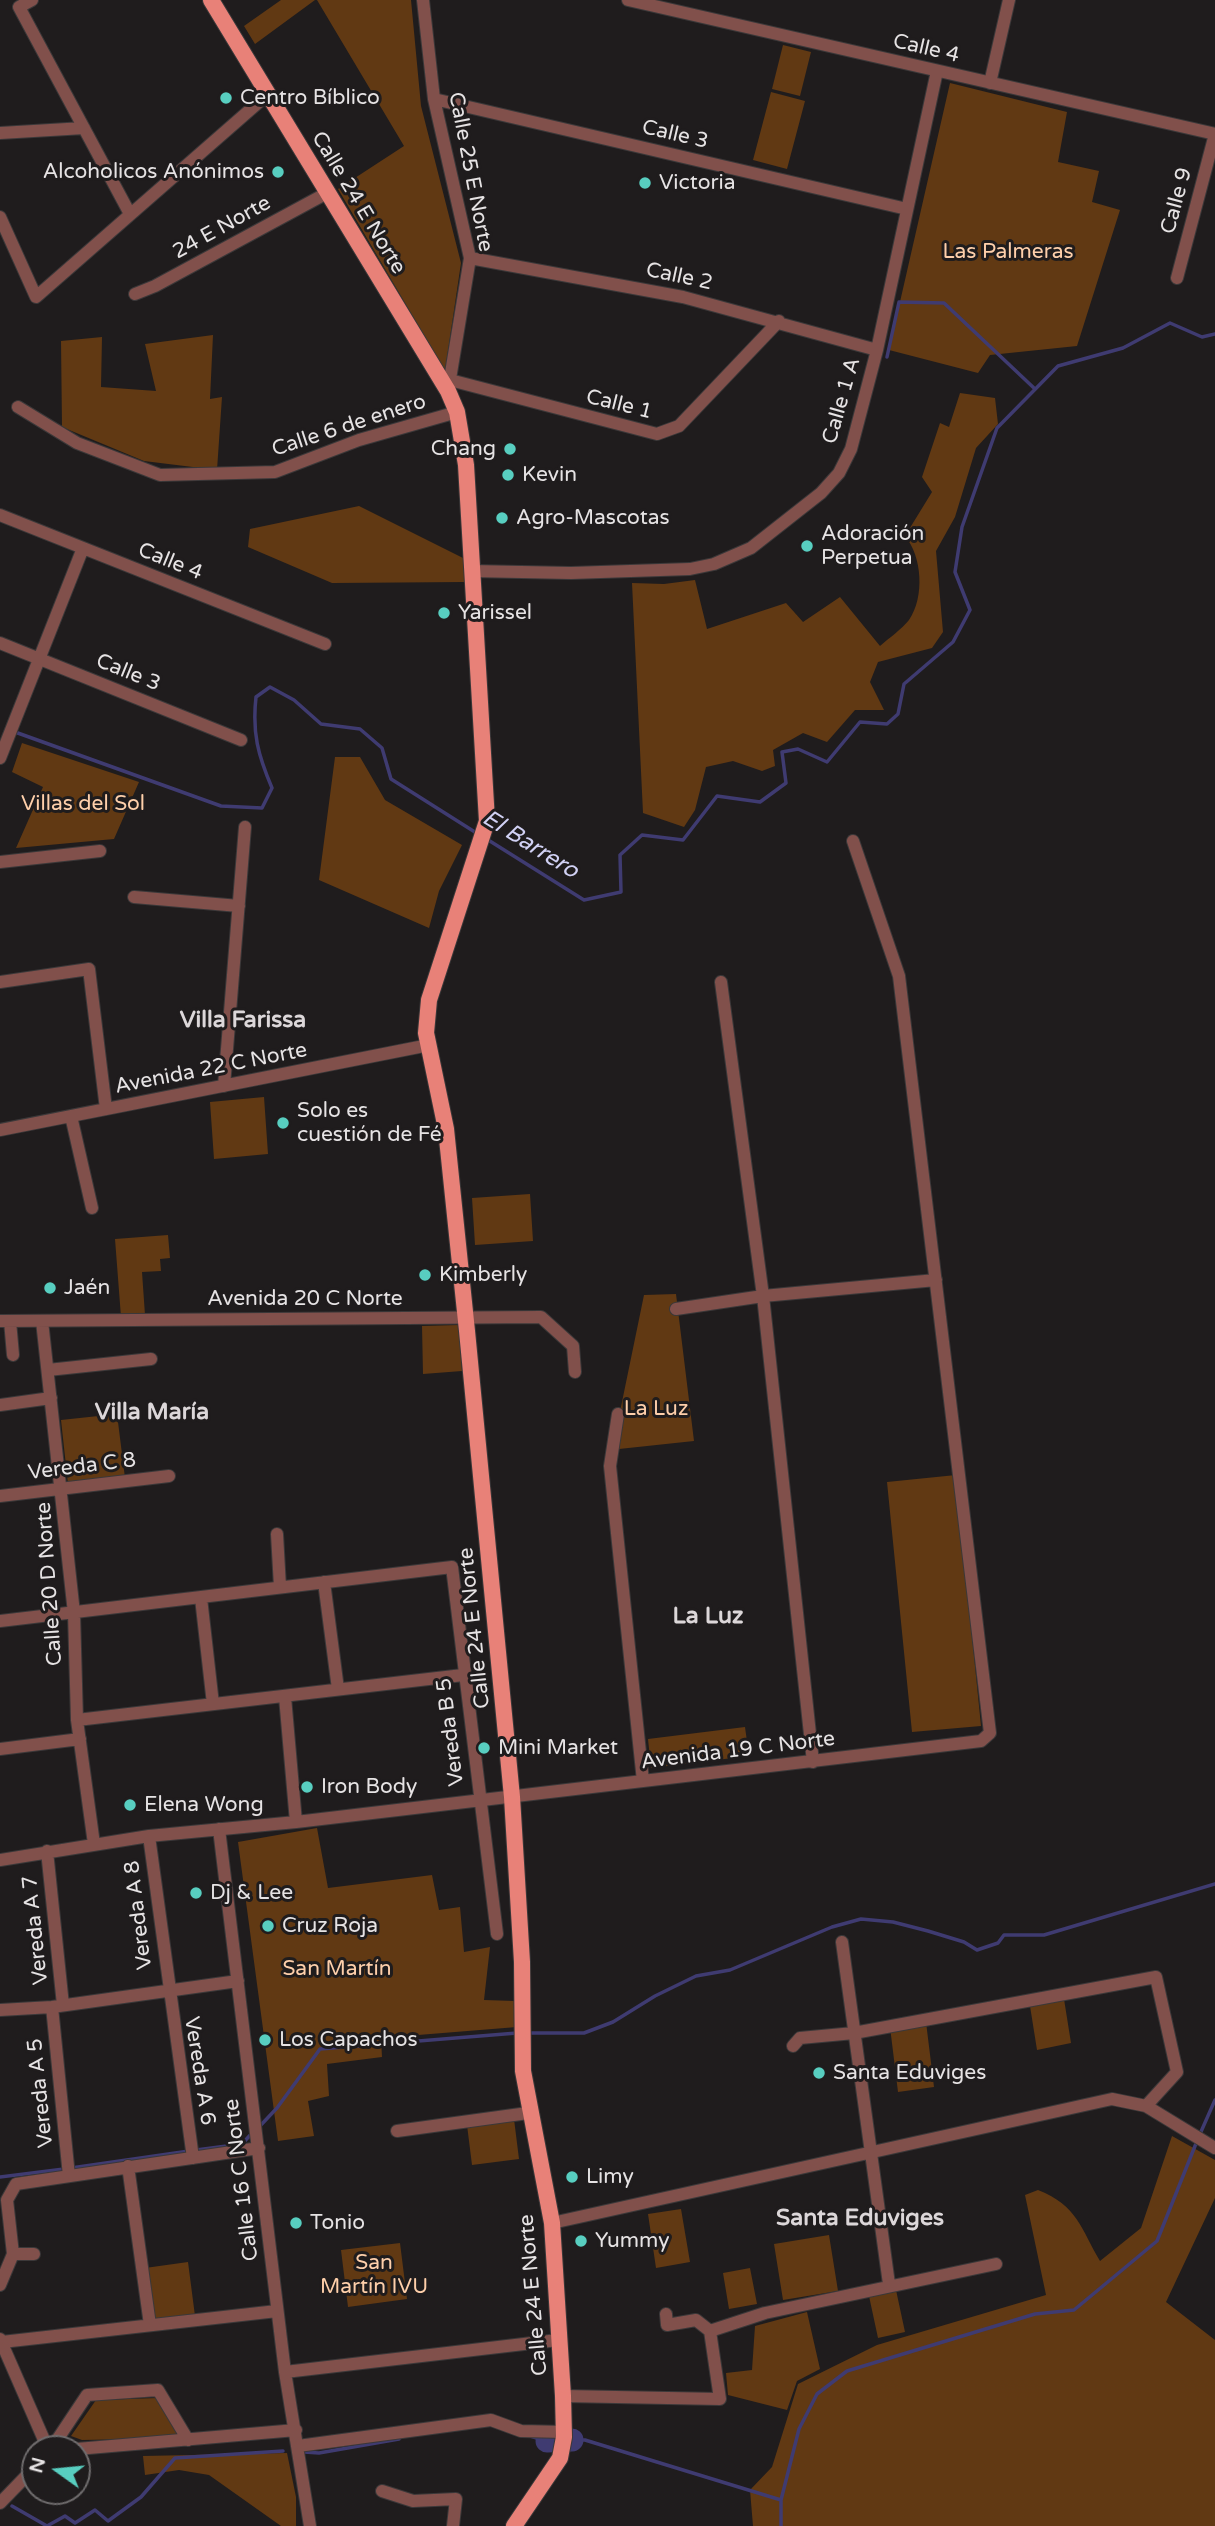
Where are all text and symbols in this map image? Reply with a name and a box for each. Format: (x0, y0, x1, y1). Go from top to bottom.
street label: Calle 4 (890, 29, 962, 69)
place label: Centro Bíblico (240, 85, 380, 111)
marker: Centro Bíblico (218, 90, 234, 106)
street label: Calle 25 E Norte (442, 90, 498, 254)
street label: Calle 3 (639, 115, 711, 155)
street label: Calle 24 E Norte (305, 127, 411, 279)
place label: Alcoholicos Anónimos (43, 159, 264, 185)
marker: Alcoholicos Anónimos (270, 164, 286, 180)
street label: Calle 9 (1156, 165, 1198, 237)
place label: Victoria (659, 170, 736, 196)
marker: Victoria (637, 175, 653, 191)
street label: 24 E Norte (169, 191, 275, 265)
park label: Las Palmeras (942, 239, 1074, 265)
street label: Calle 2 (643, 258, 715, 296)
street label: Calle 1 A (818, 355, 866, 447)
street label: Calle 1 (583, 385, 655, 425)
street label: Calle 6 de enero (269, 389, 429, 463)
place label: Chang (431, 436, 496, 462)
marker: Chang (502, 441, 518, 457)
place label: Kevin (522, 462, 577, 488)
marker: Kevin (500, 467, 516, 483)
place label: Agro-Mascotas (516, 505, 670, 531)
marker: Agro-Mascotas (494, 510, 510, 526)
place label: Adoración Perpetua (821, 521, 924, 571)
street label: Calle 4 (134, 538, 206, 586)
marker: Adoración Perpetua (799, 538, 815, 554)
place label: Yarissel (458, 600, 532, 626)
marker: Yarissel (436, 605, 452, 621)
street label: Calle 3 (92, 649, 164, 697)
park label: Villas del Sol (21, 791, 145, 817)
water label: El Barrero (477, 805, 583, 885)
district label: Villa Farissa (180, 1007, 306, 1035)
street label: Avenida 22 C Norte (113, 1038, 309, 1100)
place label: Solo es cuestión de Fé (297, 1098, 442, 1148)
marker: Solo es cuestión de Fé (275, 1115, 291, 1131)
place label: Kimberly (439, 1262, 527, 1288)
marker: Kimberly (417, 1267, 433, 1283)
place label: Jaén (64, 1275, 110, 1301)
marker: Jaén (42, 1280, 58, 1296)
street label: Avenida 20 C Norte (207, 1286, 403, 1312)
park label: La Luz (624, 1396, 688, 1422)
district label: Villa María (95, 1399, 209, 1427)
street label: Vereda C 8 (27, 1448, 137, 1486)
street label: Calle 20 D Norte (32, 1501, 68, 1667)
street label: Calle 24 E Norte (454, 1546, 496, 1710)
district label: La Luz (673, 1603, 743, 1631)
street label: Vereda B 5 (432, 1677, 470, 1787)
street label: Avenida 19 C Norte (640, 1727, 836, 1775)
place label: Mini Market (498, 1735, 618, 1761)
marker: Mini Market (476, 1740, 492, 1756)
place label: Iron Body (321, 1774, 417, 1800)
marker: Iron Body (299, 1779, 315, 1795)
place label: Elena Wong (144, 1792, 264, 1818)
marker: Elena Wong (122, 1797, 138, 1813)
street label: Vereda A 8 (120, 1859, 158, 1971)
street label: Vereda A 7 (18, 1874, 54, 1986)
place label: Dj & Lee (210, 1880, 293, 1906)
marker: Dj & Lee (188, 1885, 204, 1901)
place label: Cruz Roja (282, 1913, 378, 1939)
marker: Cruz Roja (260, 1918, 276, 1934)
park label: San Martín (282, 1956, 392, 1982)
street label: Vereda A 6 (178, 2015, 220, 2127)
place label: Los Capachos (279, 2027, 418, 2053)
marker: Los Capachos (257, 2032, 273, 2048)
street label: Vereda A 5 (23, 2037, 59, 2149)
place label: Santa Eduviges (833, 2060, 986, 2086)
marker: Santa Eduviges (811, 2065, 827, 2081)
street label: Calle 16 C Norte (220, 2097, 264, 2263)
place label: Limy (586, 2164, 634, 2190)
marker: Limy (564, 2169, 580, 2185)
district label: Santa Eduviges (776, 2205, 944, 2233)
place label: Tonio (310, 2210, 365, 2236)
street label: Calle 24 E Norte (514, 2213, 554, 2377)
marker: Tonio (288, 2215, 304, 2231)
place label: Yummy (595, 2228, 669, 2254)
marker: Yummy (573, 2233, 589, 2249)
park label: San Martín IVU (320, 2250, 428, 2300)
north arrow (21, 2435, 91, 2505)
text: N (25, 2455, 50, 2475)

